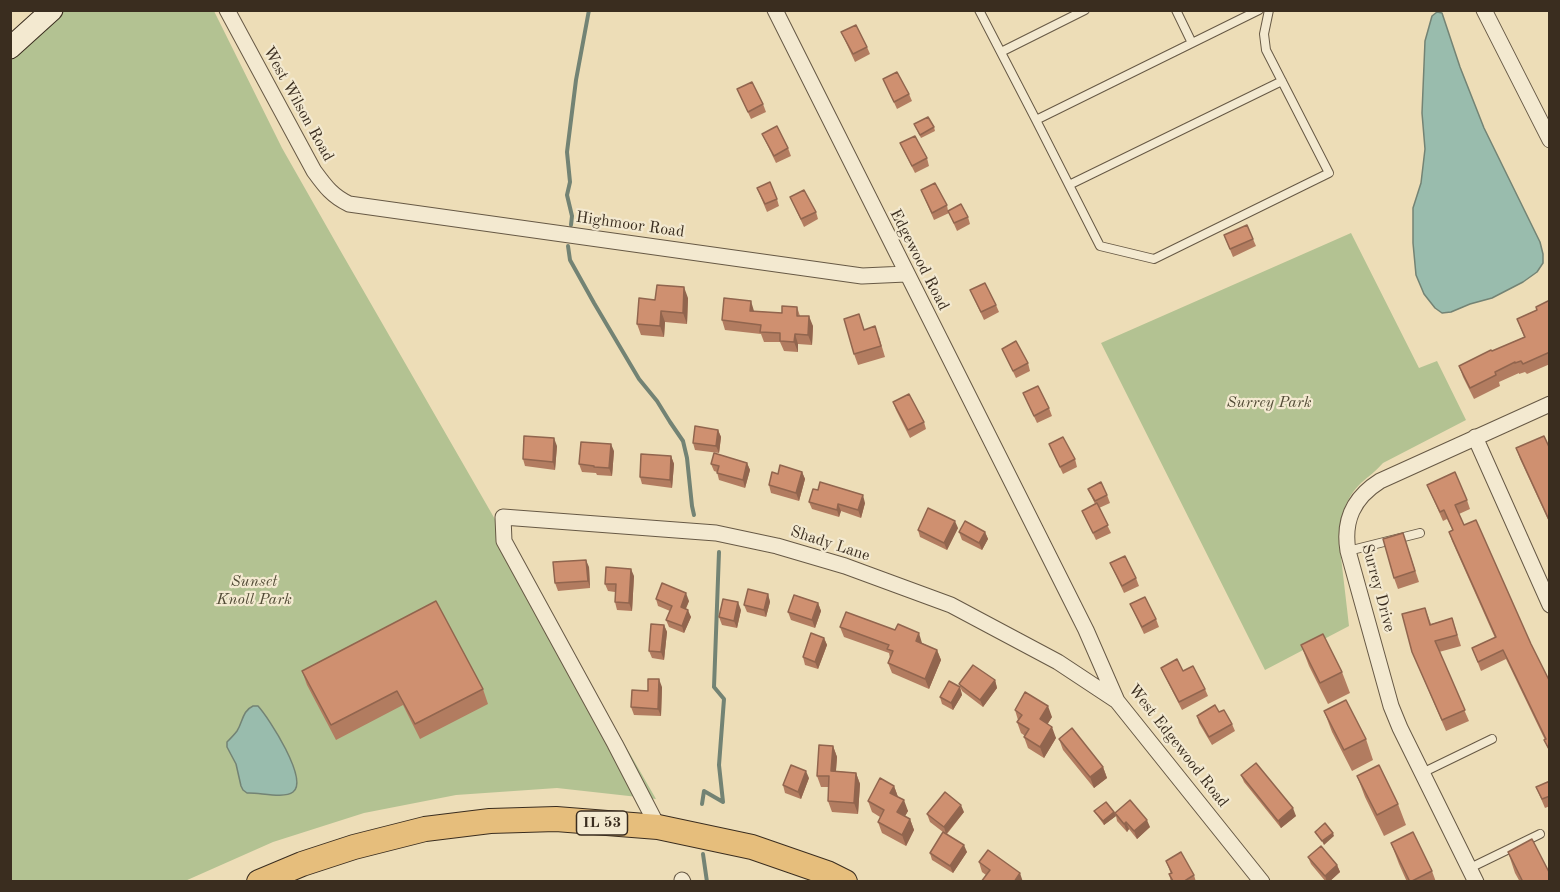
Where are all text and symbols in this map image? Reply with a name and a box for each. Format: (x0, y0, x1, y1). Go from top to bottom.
street label: West Wilson Road (258, 43, 338, 165)
street label: Edgewood Road (885, 206, 953, 314)
street label: Highmoor Road (574, 208, 686, 242)
park label: Surrey Park (1226, 393, 1312, 413)
street label: Shady Lane (788, 522, 872, 566)
street label: Surrey Drive (1357, 542, 1399, 634)
park label: Sunset Knoll Park (216, 572, 292, 610)
street label: West Edgewood Road (1124, 680, 1232, 812)
road number: IL 53 (576, 811, 628, 835)

